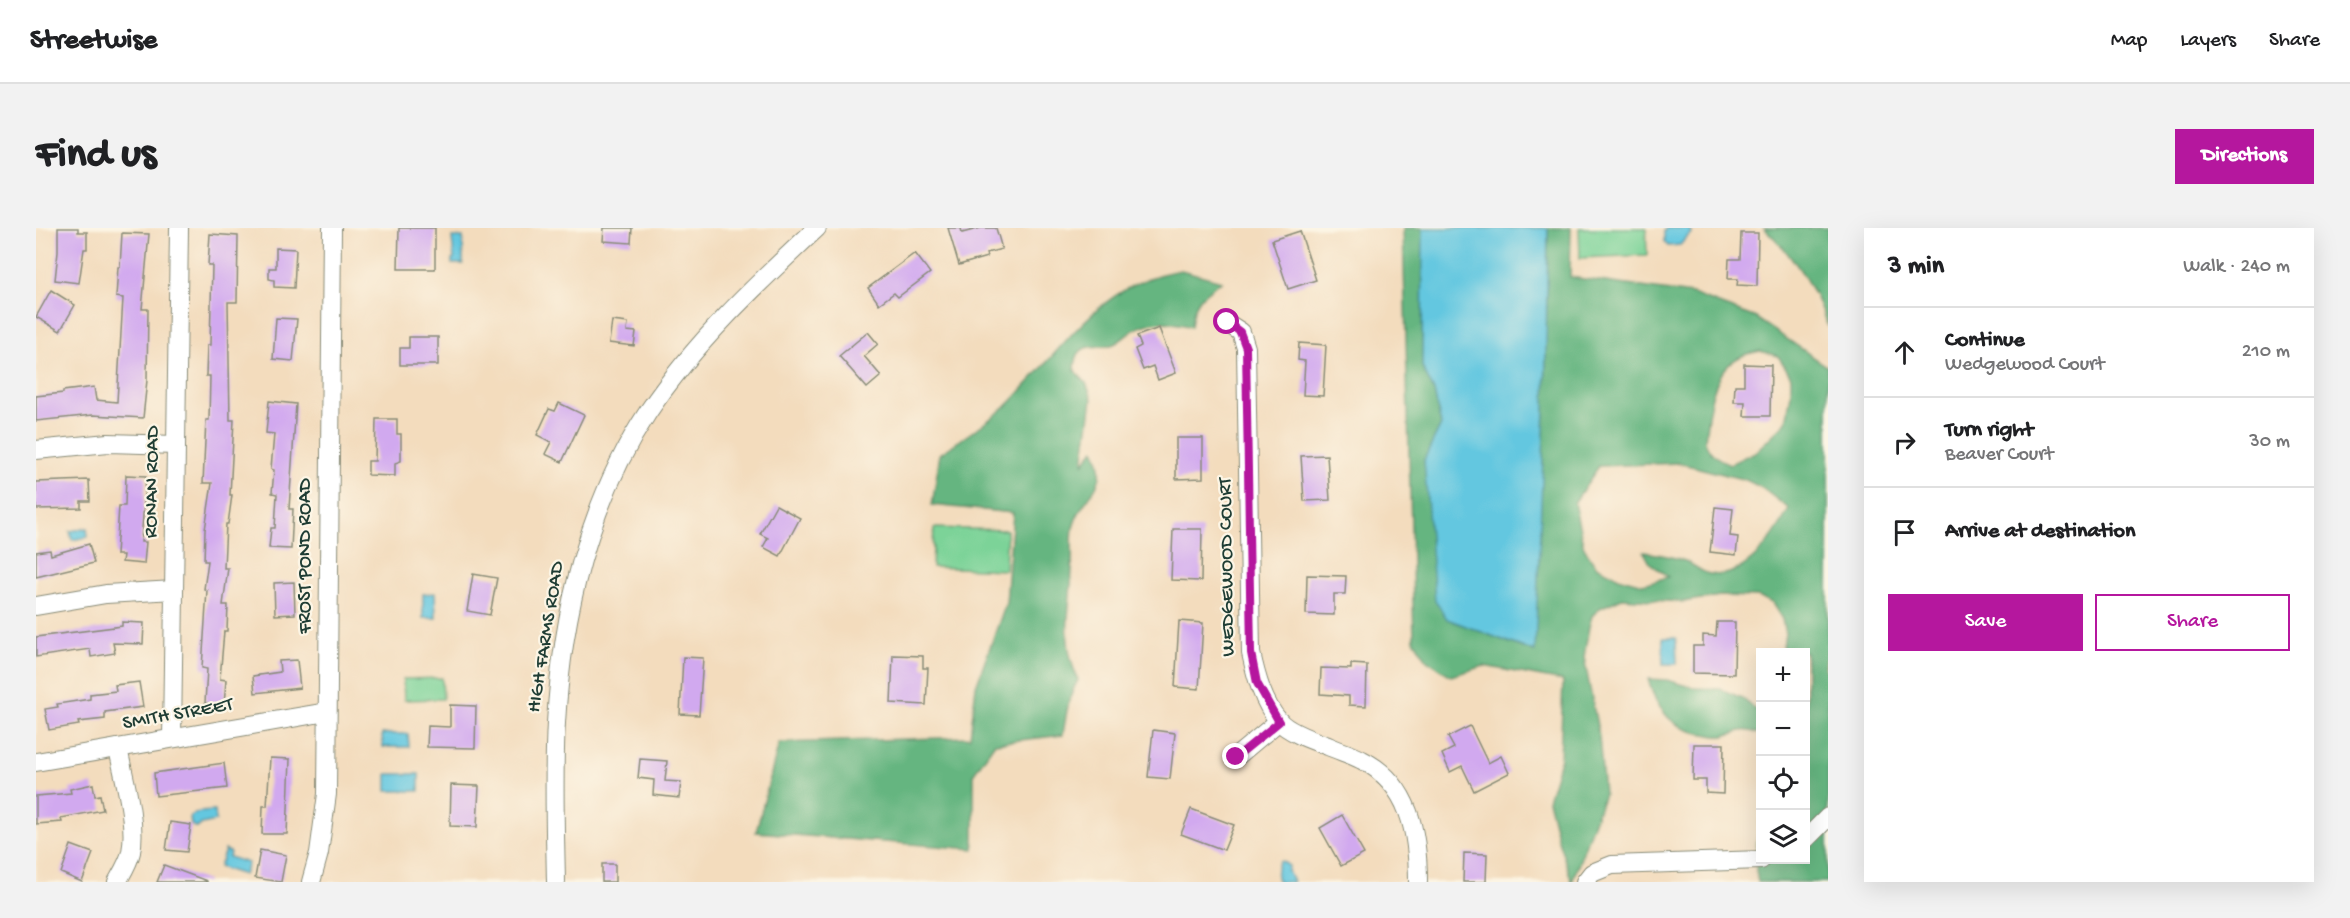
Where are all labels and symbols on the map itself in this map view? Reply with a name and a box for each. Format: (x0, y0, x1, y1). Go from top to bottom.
route start (1213, 308, 1239, 334)
street label: RONAN ROAD (141, 425, 165, 538)
street label: WEDGEWOOD COURT (1215, 476, 1241, 657)
street label: FROST POND ROAD (295, 477, 318, 635)
street label: HIGH FARMS ROAD (524, 559, 570, 714)
street label: SMITH STREET (121, 694, 236, 736)
route end (1222, 743, 1248, 769)

